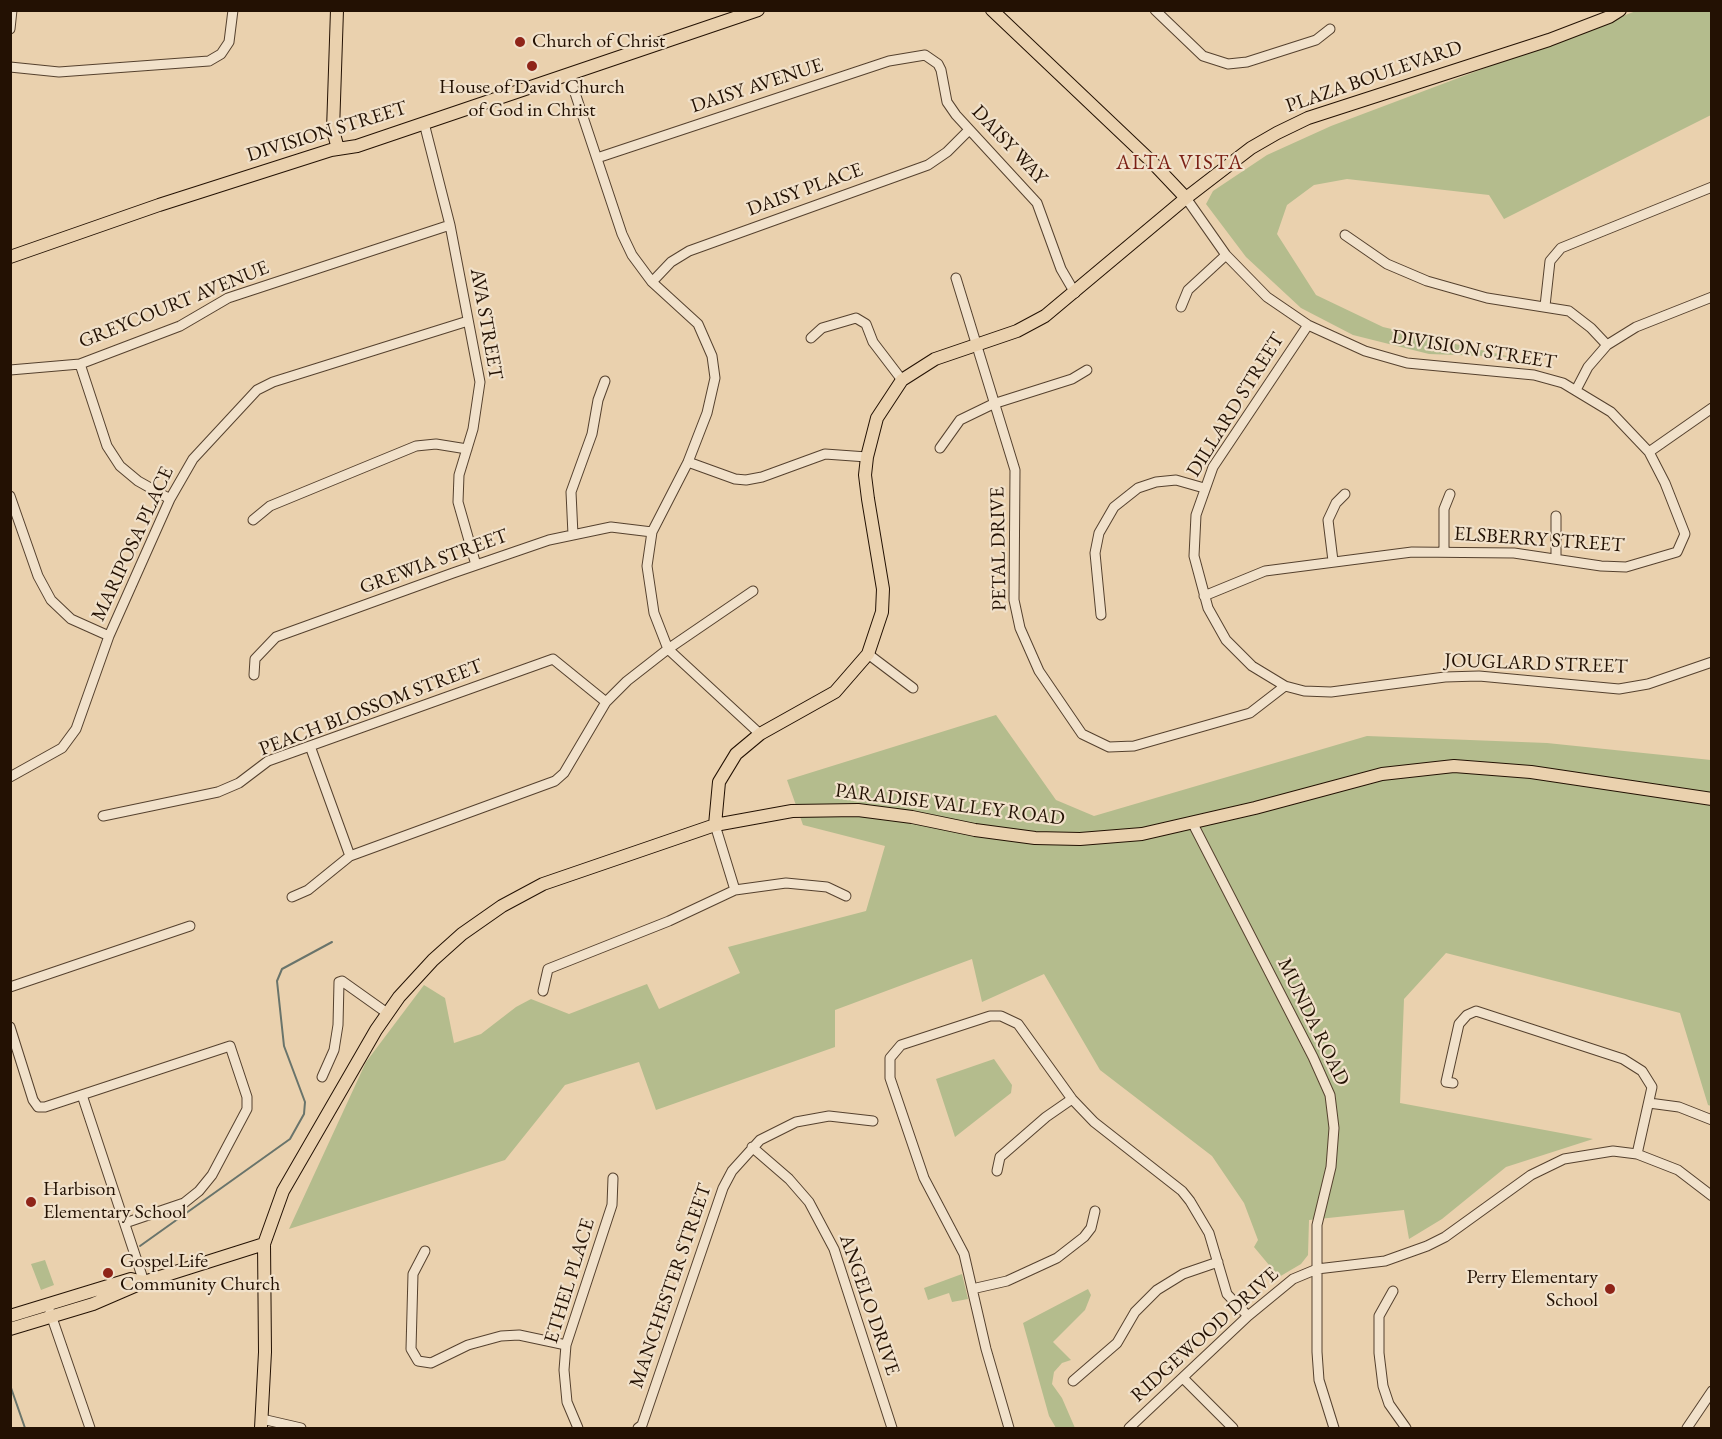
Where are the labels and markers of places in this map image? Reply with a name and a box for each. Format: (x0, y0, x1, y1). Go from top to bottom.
place label: Church of Christ (532, 30, 665, 54)
marker: Church of Christ (513, 35, 527, 49)
marker: House of David Church of God in Christ (525, 59, 539, 73)
place label: House of David Church of God in Christ (439, 76, 625, 123)
place label: Harbison Elementary School (43, 1178, 187, 1225)
marker: Harbison Elementary School (24, 1195, 38, 1209)
place label: Gospel Life Community Church (120, 1250, 280, 1297)
marker: Gospel Life Community Church (101, 1266, 115, 1280)
place label: Perry Elementary School (1467, 1266, 1598, 1313)
marker: Perry Elementary School (1603, 1282, 1617, 1296)

